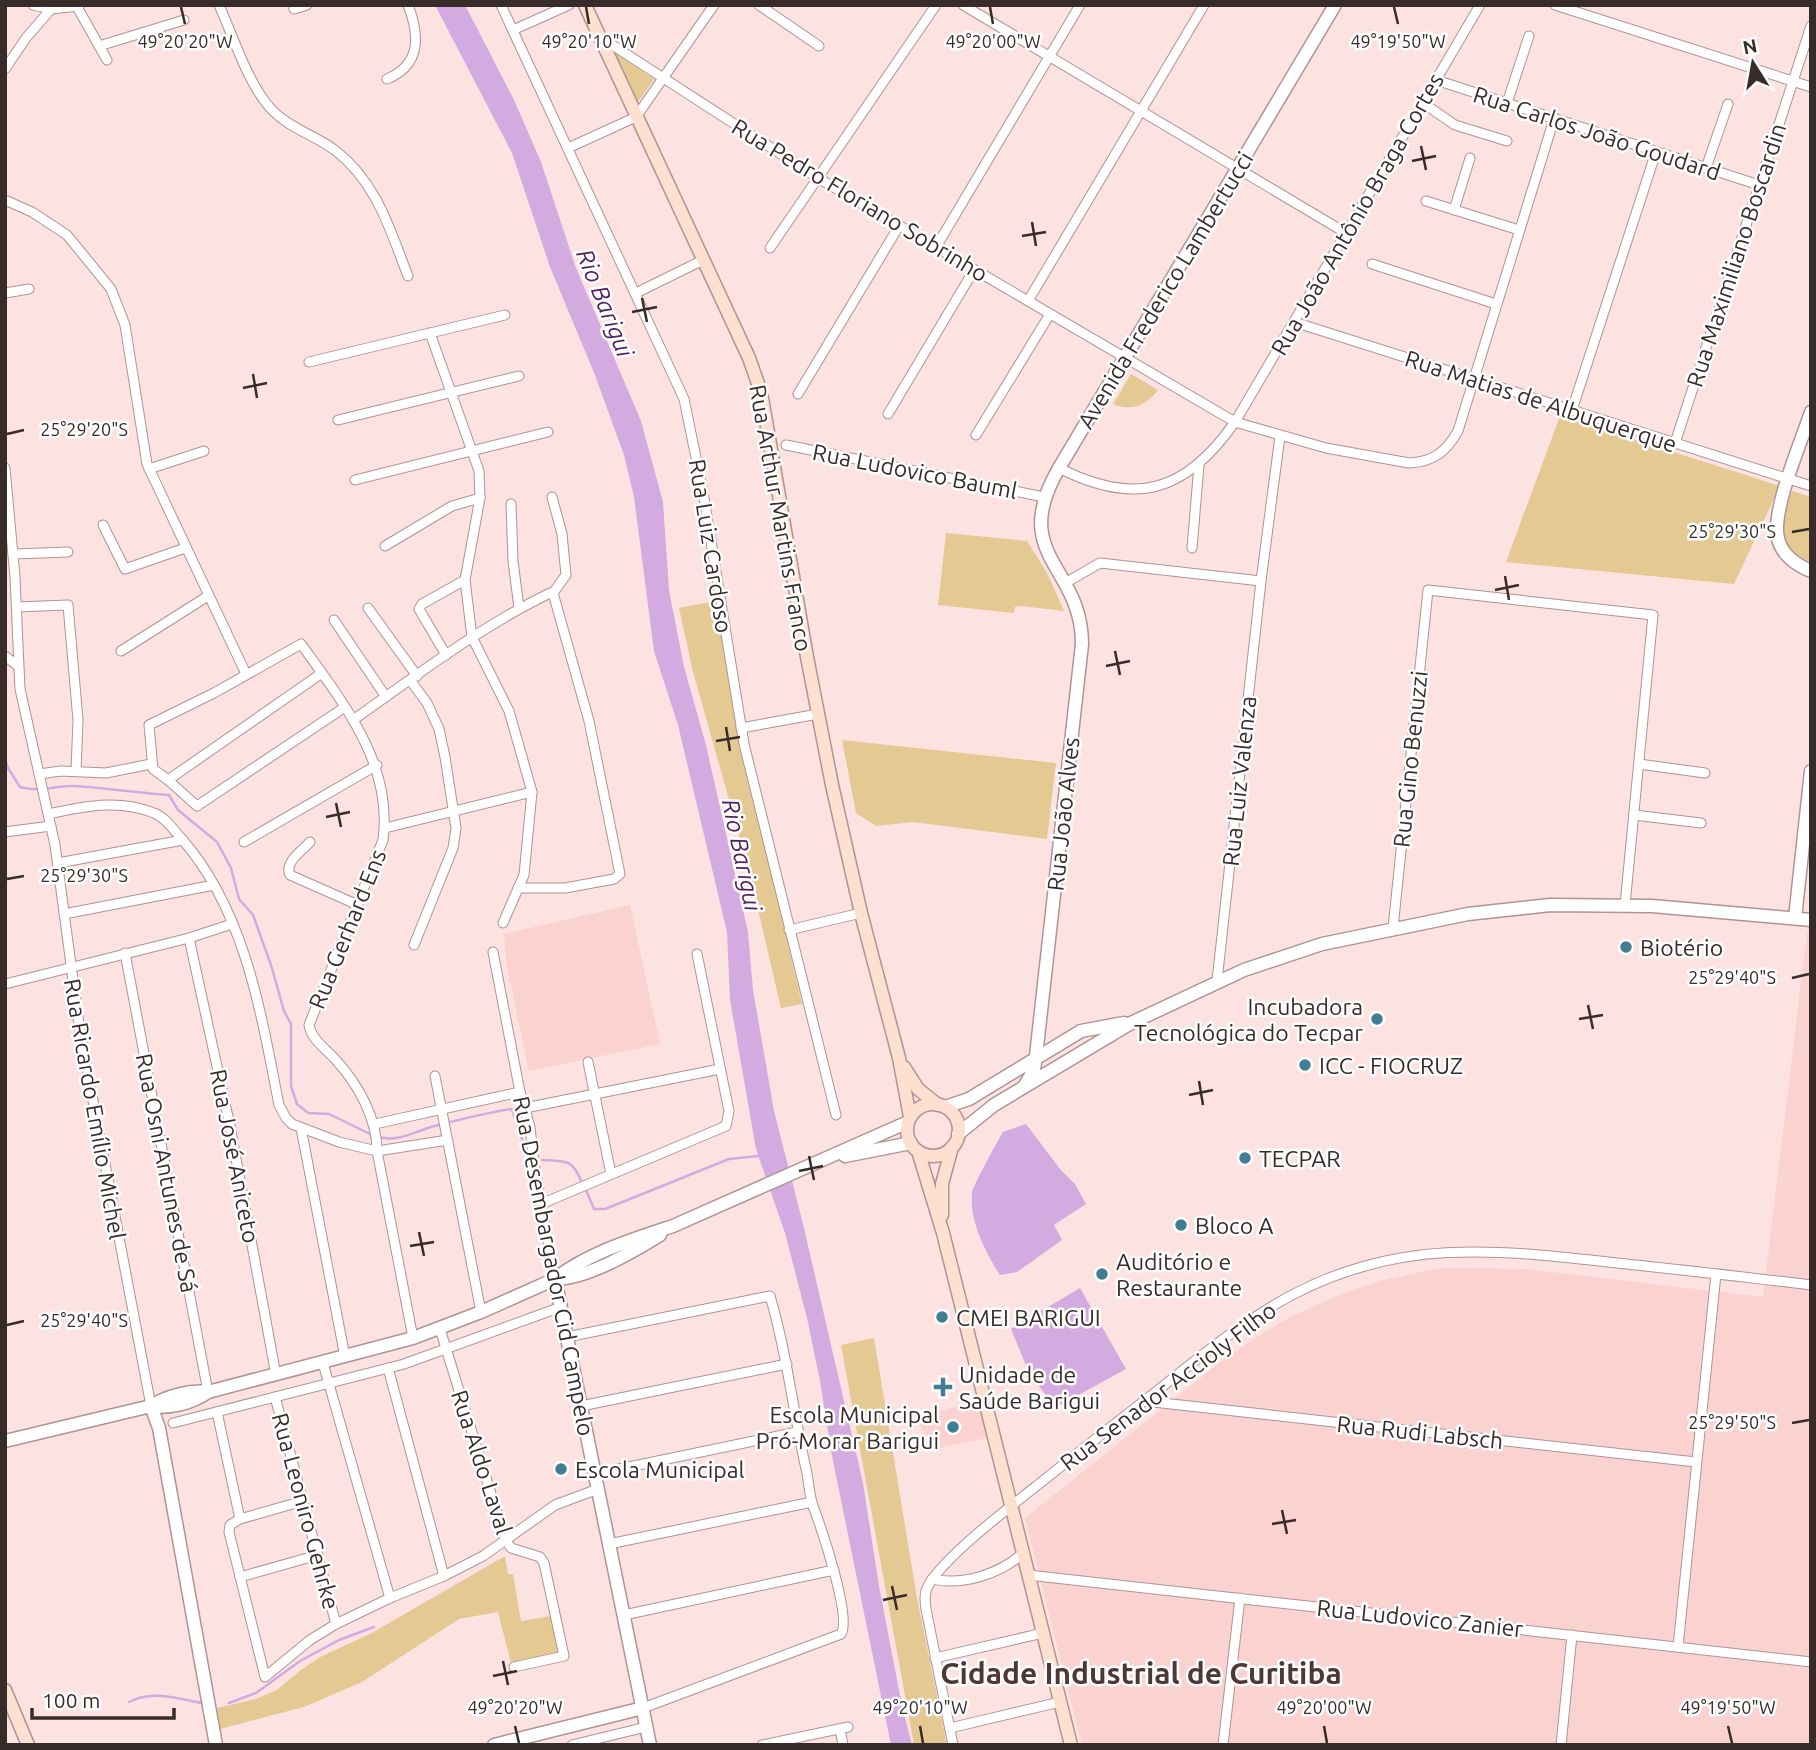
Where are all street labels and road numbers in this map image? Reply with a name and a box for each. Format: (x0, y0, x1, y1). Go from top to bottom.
street label: Rua João Antônio Braga Cortes (1266, 69, 1448, 359)
street label: Rua Carlos João Goudard (1470, 81, 1724, 185)
street label: Rua Pedro Floriano Sobrinho (728, 114, 992, 286)
street label: Rua Maximiliano Boscardin (1682, 120, 1790, 390)
street label: Avenida Frederico Lambertucci (1072, 147, 1258, 433)
street label: Rua Matias de Albuquerque (1402, 345, 1680, 457)
street label: Rua Arthur Martins Franco (745, 383, 817, 653)
street label: Rua Ludovico Bauml (811, 439, 1019, 503)
street label: Rua Luiz Cardoso (685, 457, 737, 635)
street label: Rua Gino Benuzzi (1388, 669, 1432, 849)
street label: Rua Luiz Valenza (1218, 695, 1260, 867)
street label: Rua João Alves (1042, 736, 1084, 892)
street label: Rua Gerhard Ens (304, 846, 390, 1012)
street label: Rua Ricardo Emílio Michel (60, 977, 130, 1241)
street label: Rua Osni Antunes de Sá (132, 1051, 202, 1295)
street label: Rua José Aniceto (206, 1067, 264, 1245)
street label: Rua Desembargador Cid Campelo (509, 1094, 599, 1438)
street label: Rua Senador Accioly Filho (1055, 1297, 1281, 1475)
street label: Rua Aldo Laval (447, 1387, 517, 1537)
street label: Rua Leoniro Gehrke (268, 1410, 344, 1612)
street label: Rua Rudi Labsch (1336, 1411, 1504, 1453)
street label: Rua Ludovico Zanier (1316, 1595, 1525, 1641)

